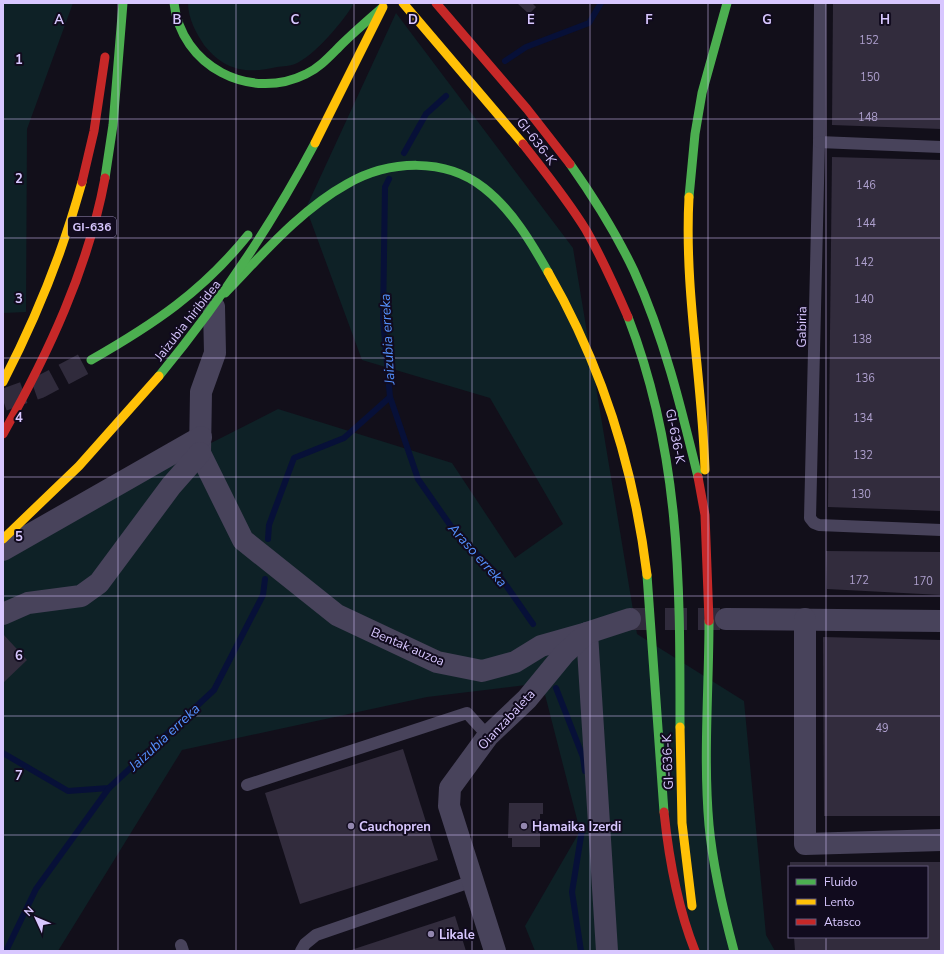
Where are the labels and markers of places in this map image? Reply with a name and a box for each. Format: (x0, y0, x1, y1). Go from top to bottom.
place label: Cauchopren (359, 818, 431, 836)
place label: Hamaika Izerdi (532, 818, 621, 836)
marker: Cauchopren (346, 821, 356, 831)
marker: Hamaika Izerdi (519, 821, 529, 831)
place label: Likale (439, 926, 475, 944)
marker: Likale (426, 929, 436, 939)

